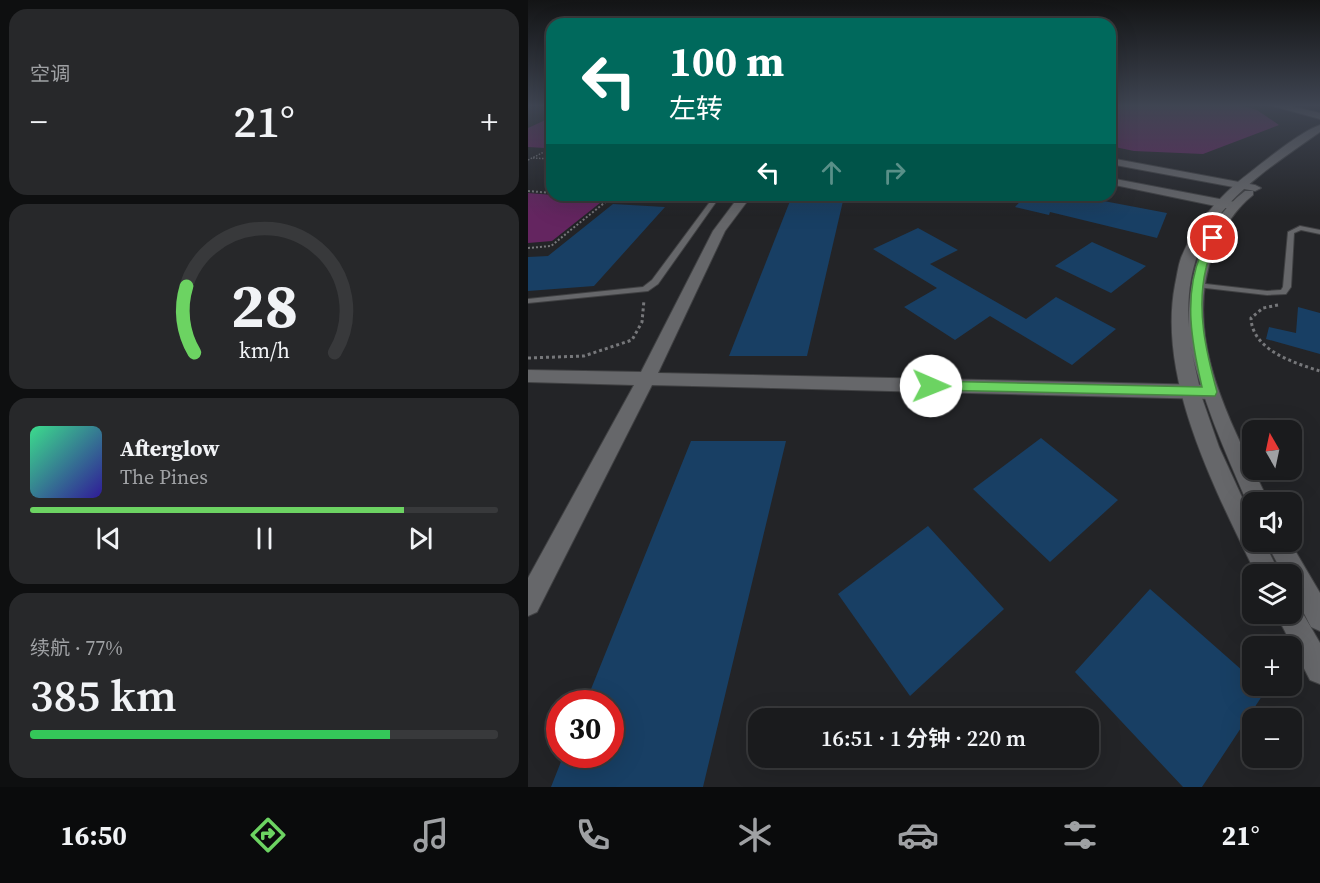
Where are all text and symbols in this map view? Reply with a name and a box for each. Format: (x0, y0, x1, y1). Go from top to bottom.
text: 100 m (669, 32, 784, 90)
icon: left (570, 42, 648, 120)
text: 空调 (30, 60, 70, 88)
text: 21° (233, 90, 295, 152)
text: 左转 (669, 90, 723, 127)
text: − (30, 99, 48, 144)
text: + (481, 99, 498, 144)
icon: left (752, 156, 785, 189)
icon: ahead (815, 156, 848, 189)
icon: right (878, 156, 911, 189)
pin (1187, 212, 1238, 263)
icon: arrive (1196, 221, 1229, 254)
text: 28 (230, 262, 298, 348)
text: km/h (238, 337, 290, 366)
position arrow (899, 354, 963, 418)
north arrow (1242, 420, 1302, 480)
map controls (1242, 420, 1302, 768)
text: Afterglow (120, 433, 220, 463)
text: The Pines (120, 463, 208, 491)
button: sound (1242, 492, 1302, 552)
icon: previous (92, 522, 125, 555)
icon: pause (248, 522, 281, 555)
icon: next (404, 522, 437, 555)
button: layers (1242, 564, 1302, 624)
text: 续航 · 77% (30, 634, 123, 662)
button: + (1242, 636, 1302, 696)
text: 385 km (30, 664, 177, 726)
speed limit sign: 30 (546, 690, 624, 768)
button: − (1242, 708, 1302, 768)
text: 16:51 · 1 分钟 · 220 m (821, 723, 1026, 753)
icon: directions (247, 814, 289, 856)
icon: music (410, 814, 452, 856)
icon: phone (572, 814, 614, 856)
icon: climate (734, 814, 776, 856)
icon: car (897, 814, 939, 856)
icon: filters (1059, 814, 1101, 856)
text: 16:50 (60, 817, 127, 854)
text: 21° (1222, 817, 1260, 854)

